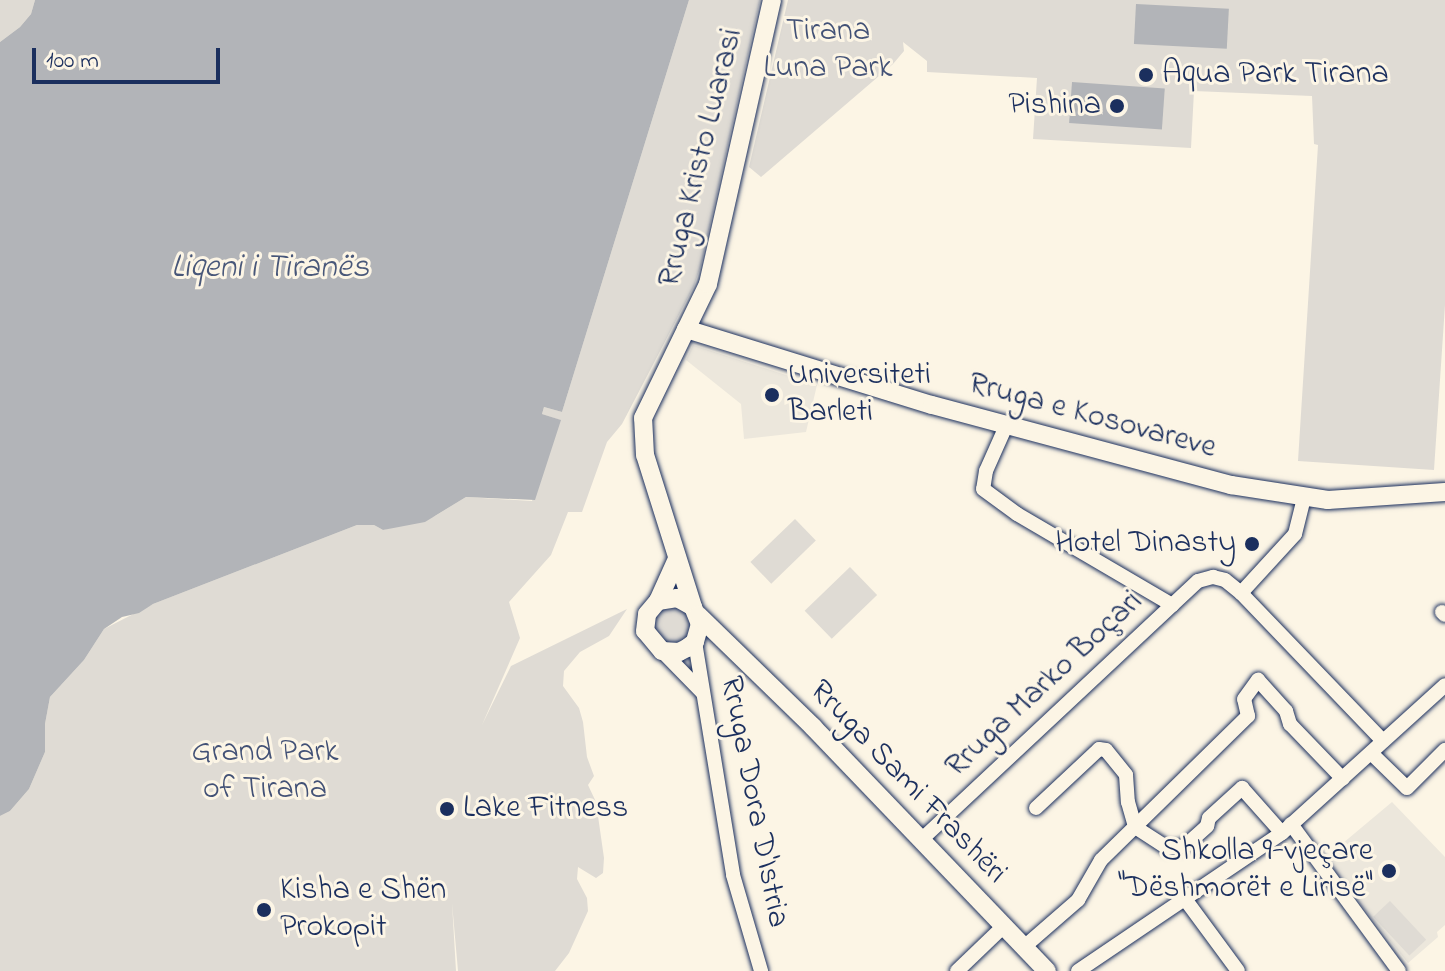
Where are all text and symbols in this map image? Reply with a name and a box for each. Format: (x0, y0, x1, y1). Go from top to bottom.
park label: Tirana Luna Park (764, 14, 892, 89)
street label: Rruga Kristo Luarasi (651, 25, 753, 291)
scale bar (36, 32, 224, 82)
text: 100 m (46, 44, 99, 79)
place label: Aqua Park Tirana (1162, 56, 1389, 94)
marker: Aqua Park Tirana (1137, 66, 1155, 84)
place label: Pishina (1008, 87, 1101, 125)
marker: Pishina (1108, 97, 1126, 115)
water label: Liqeni i Tiranës (171, 249, 369, 289)
place label: Universiteti Barleti (788, 358, 931, 433)
street label: Rruga e Kosovareve (964, 366, 1220, 468)
marker: Universiteti Barleti (763, 386, 781, 404)
place label: Hotel Dinasty (1055, 525, 1236, 563)
marker: Hotel Dinasty (1243, 535, 1261, 553)
street label: Rruga Marko Boçari (938, 584, 1152, 786)
street label: Rruga Dora D'Istria (710, 673, 796, 931)
street label: Rruga Sami Frashëri (800, 673, 1014, 893)
park label: Grand Park of Tirana (192, 735, 338, 810)
place label: Lake Fitness (463, 790, 628, 828)
marker: Lake Fitness (438, 800, 456, 818)
place label: Shkolla 9-vjeçare "Dëshmorët e Lirisë" (1118, 834, 1373, 909)
marker: Shkolla 9-vjeçare "Dëshmorët e Lirisë" (1380, 862, 1398, 880)
place label: Kisha e Shën Prokopit (280, 873, 446, 948)
marker: Kisha e Shën Prokopit (255, 901, 273, 919)

